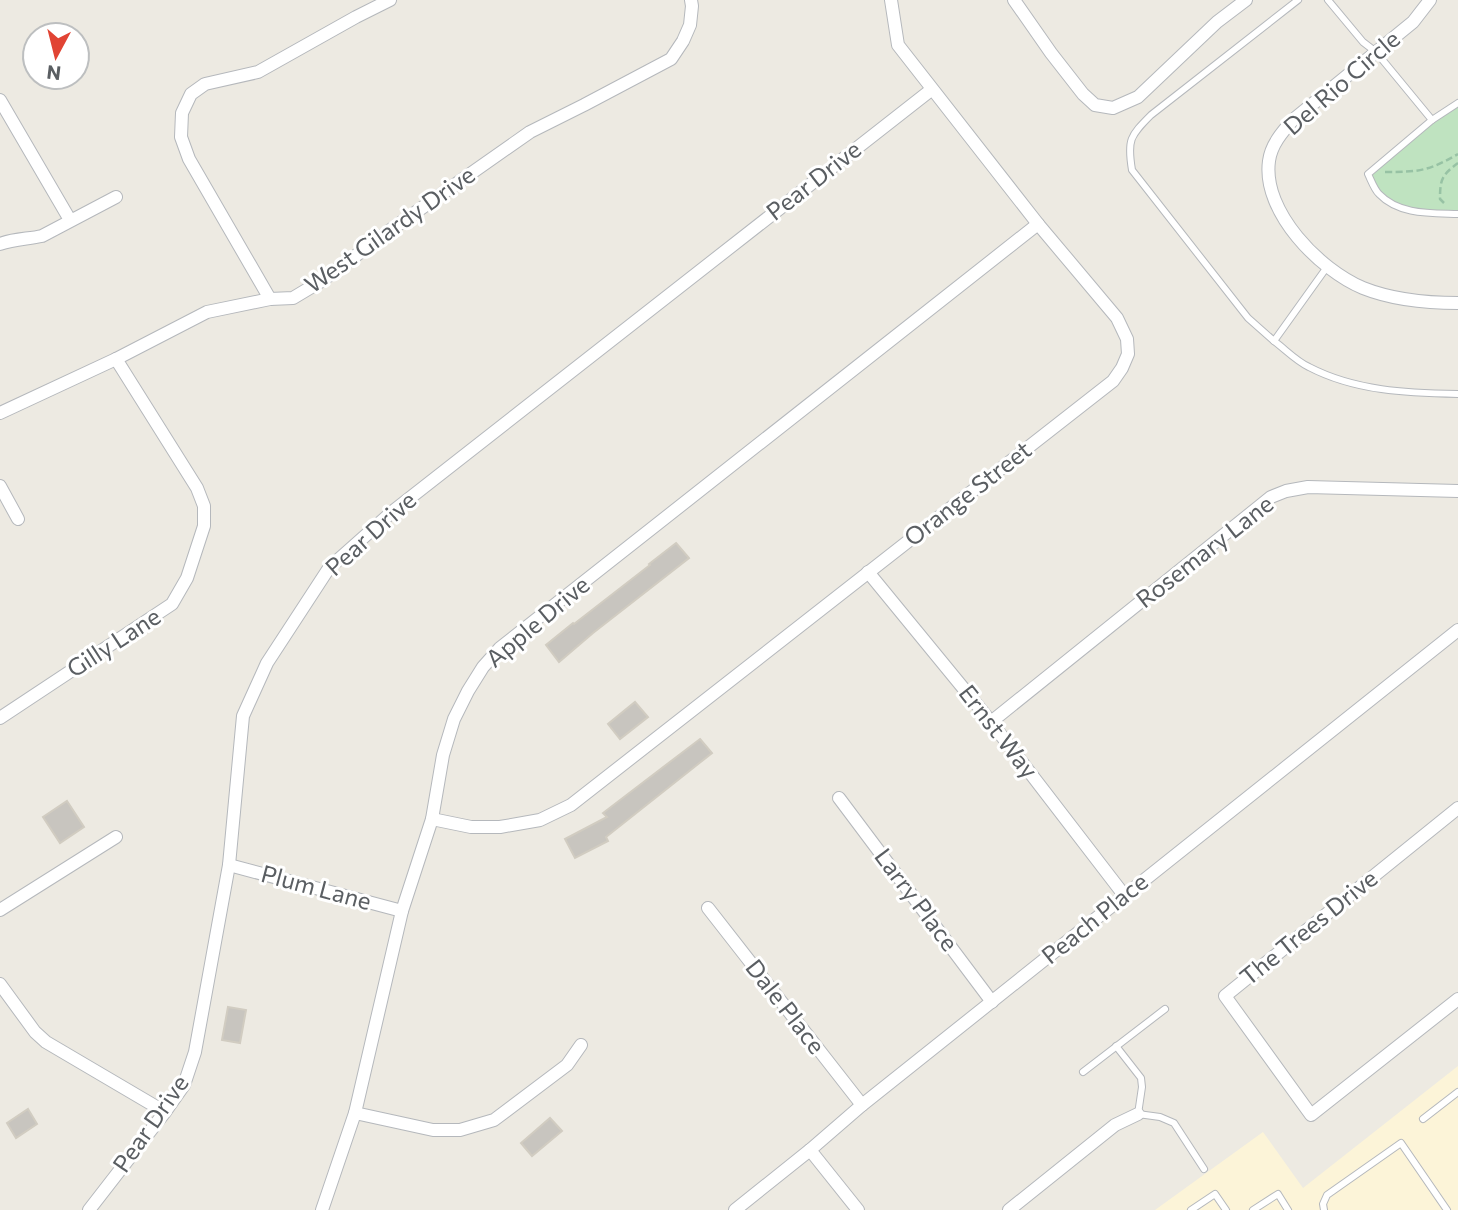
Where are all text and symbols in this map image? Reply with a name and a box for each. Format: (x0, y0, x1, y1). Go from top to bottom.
north arrow (21, 21, 91, 91)
street label: Del Rio Circle (1277, 23, 1405, 140)
text: N (45, 61, 62, 86)
street label: Pear Drive (760, 134, 866, 226)
street label: West Gilardy Drive (298, 159, 480, 298)
street label: Orange Street (898, 434, 1036, 551)
street label: Pear Drive (319, 485, 421, 581)
street label: Rosemary Lane (1130, 488, 1278, 613)
street label: Apple Drive (479, 569, 595, 673)
street label: Gilly Lane (61, 601, 165, 683)
street label: Ernst Way (954, 678, 1045, 784)
street label: Larry Place (869, 842, 965, 956)
street label: Plum Lane (258, 858, 375, 915)
street label: The Trees Drive (1234, 863, 1382, 991)
street label: Peach Place (1035, 866, 1153, 969)
street label: Dale Place (740, 953, 832, 1059)
street label: Pear Drive (106, 1069, 194, 1177)

